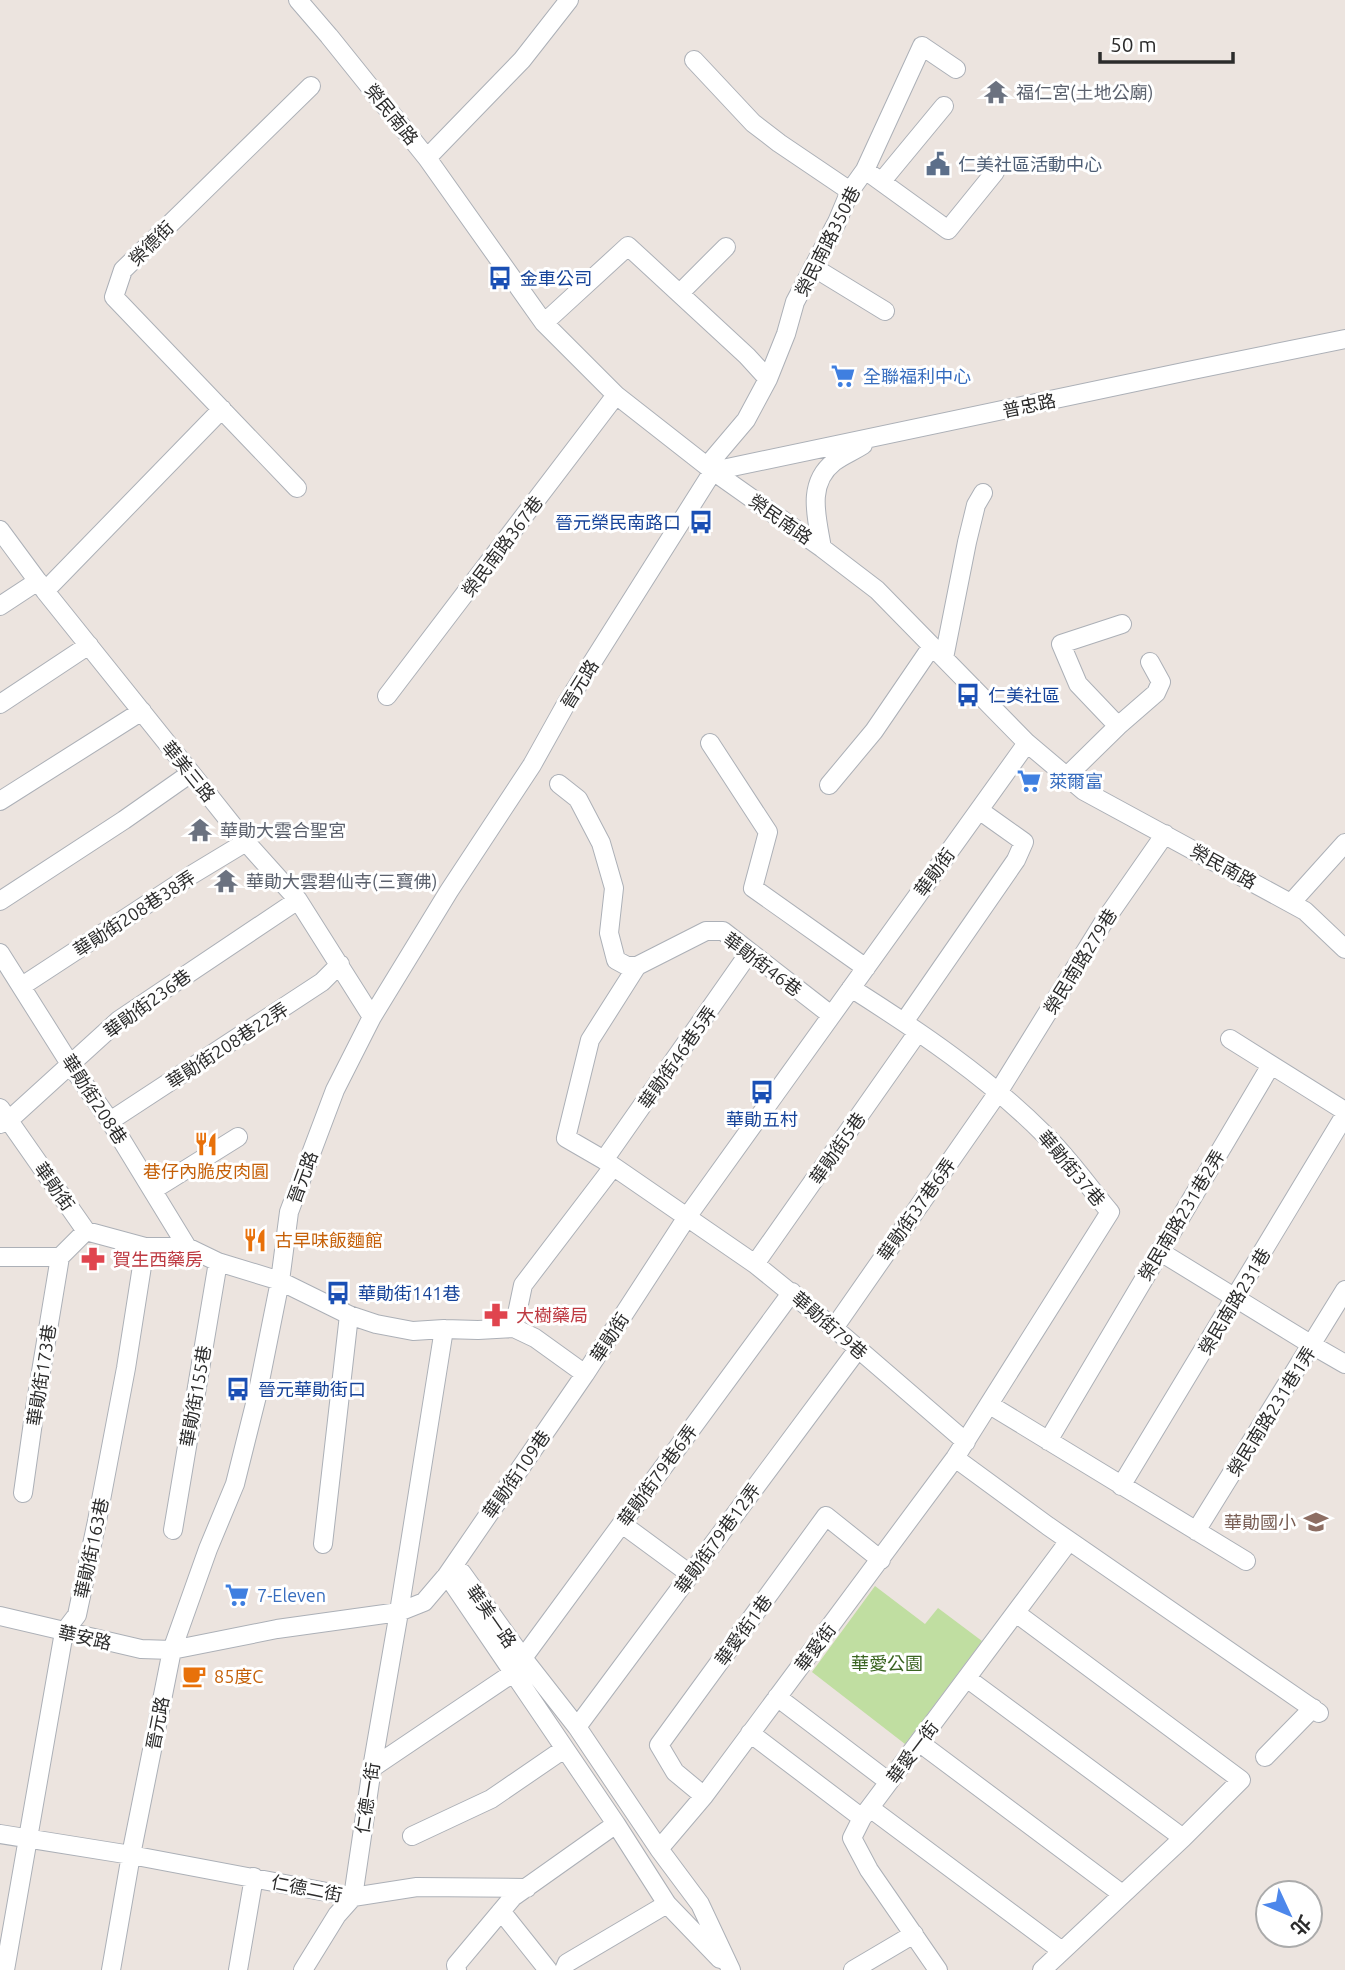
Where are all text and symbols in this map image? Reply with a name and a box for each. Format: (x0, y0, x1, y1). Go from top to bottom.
scale bar (1100, 21, 1233, 65)
text: 50 m (1110, 32, 1157, 56)
temple icon: 福仁宮(土地公廟) (982, 78, 1010, 106)
street label: 榮民南路 (362, 80, 422, 148)
place label: 福仁宮(土地公廟) (1016, 82, 1153, 103)
public building icon: 仁美社區活動中心 (924, 150, 952, 178)
place label: 仁美社區活動中心 (958, 154, 1102, 174)
street label: 榮民南路350巷 (791, 183, 863, 299)
street label: 榮德街 (125, 217, 177, 269)
bus stop icon: 金車公司 (486, 264, 514, 292)
place label: 金車公司 (520, 268, 592, 288)
supermarket icon: 全聯福利中心 (829, 362, 857, 390)
place label: 全聯福利中心 (863, 366, 971, 386)
street label: 普忠路 (1001, 390, 1057, 420)
street label: 榮民南路 (746, 490, 816, 548)
street label: 榮民南路367巷 (458, 492, 546, 600)
bus stop icon: 晉元榮民南路口 (687, 508, 715, 536)
place label: 晉元榮民南路口 (555, 512, 681, 532)
street label: 晉元路 (556, 656, 602, 712)
bus stop icon: 仁美社區 (954, 681, 982, 709)
place label: 仁美社區 (988, 685, 1060, 705)
street label: 華美三路 (159, 737, 219, 805)
supermarket icon: 萊爾富 (1015, 767, 1043, 795)
place label: 萊爾富 (1049, 771, 1103, 791)
temple icon: 華勛大雲合聖宮 (186, 816, 214, 844)
place label: 華勛大雲合聖宮 (220, 820, 346, 840)
street label: 榮民南路 (1188, 840, 1260, 892)
street label: 華勛街 (910, 844, 958, 900)
street label: 華勛街208巷38弄 (70, 866, 198, 960)
temple icon: 華勛大雲碧仙寺(三寶佛) (212, 867, 240, 895)
place label: 華勛大雲碧仙寺(三寶佛) (246, 871, 437, 892)
street label: 榮民南路279巷 (1040, 905, 1120, 1017)
street label: 華勛街46巷 (720, 928, 806, 1000)
street label: 華勛街236巷 (100, 965, 194, 1041)
street label: 華勛街208巷22弄 (163, 998, 291, 1092)
street label: 華勛街46巷5弄 (634, 1002, 720, 1112)
street label: 華勛街208巷 (59, 1051, 131, 1147)
bus stop icon: 華勛五村 (748, 1078, 776, 1106)
place label: 華勛五村 (726, 1109, 798, 1129)
street label: 華勛街5巷 (805, 1109, 869, 1187)
street label: 華勛街37巷 (1035, 1126, 1109, 1210)
restaurant icon: 巷仔內脆皮肉圓 (192, 1130, 220, 1158)
street label: 榮民南路231巷2弄 (1134, 1146, 1228, 1284)
street label: 晉元路 (283, 1148, 321, 1206)
street label: 華勛街37巷6弄 (873, 1154, 959, 1264)
street label: 華勛街 (31, 1158, 79, 1214)
place label: 巷仔內脆皮肉圓 (143, 1161, 269, 1181)
restaurant icon: 古早味飯麵館 (241, 1226, 269, 1254)
place label: 古早味飯麵館 (275, 1230, 383, 1250)
street label: 榮民南路231巷 (1194, 1244, 1274, 1358)
pharmacy icon: 賀生西藥房 (79, 1245, 107, 1273)
place label: 賀生西藥房 (113, 1249, 203, 1269)
bus stop icon: 華勛街141巷 (324, 1279, 352, 1307)
place label: 華勛街141巷 (358, 1283, 460, 1303)
street label: 華勛街79巷 (789, 1287, 871, 1363)
pharmacy icon: 大樹藥局 (482, 1301, 510, 1329)
place label: 大樹藥局 (516, 1305, 588, 1325)
street label: 華勛街 (586, 1309, 632, 1365)
street label: 華勛街173巷 (23, 1323, 59, 1427)
street label: 榮民南路231巷1弄 (1223, 1343, 1319, 1479)
street label: 華勛街155巷 (176, 1344, 214, 1448)
bus stop icon: 晉元華勛街口 (224, 1375, 252, 1403)
place label: 晉元華勛街口 (258, 1379, 366, 1399)
street label: 華勛街79巷6弄 (614, 1420, 700, 1530)
street label: 華勛街109巷 (478, 1426, 554, 1522)
street label: 華勛街79巷12弄 (671, 1479, 763, 1597)
street label: 華勛街163巷 (71, 1496, 111, 1600)
school or university icon: 華勛國小 (1302, 1508, 1330, 1536)
place label: 華勛國小 (1224, 1512, 1296, 1532)
supermarket icon: 7-Eleven (223, 1581, 251, 1609)
street label: 華美一路 (463, 1581, 521, 1651)
place label: 7-Eleven (257, 1585, 326, 1605)
street label: 華愛街1巷 (711, 1591, 775, 1669)
street label: 華愛街 (791, 1619, 839, 1675)
street label: 華安路 (56, 1621, 114, 1653)
park label: 華愛公園 (851, 1653, 923, 1673)
cafe icon: 85度C (180, 1662, 208, 1690)
place label: 85度C (214, 1666, 263, 1686)
street label: 晉元路 (142, 1695, 172, 1751)
street label: 華愛一街 (882, 1717, 942, 1787)
street label: 仁德一街 (351, 1761, 383, 1835)
street label: 仁德二街 (270, 1871, 344, 1905)
north arrow (1254, 1879, 1324, 1949)
text: 北 (1287, 1911, 1316, 1940)

